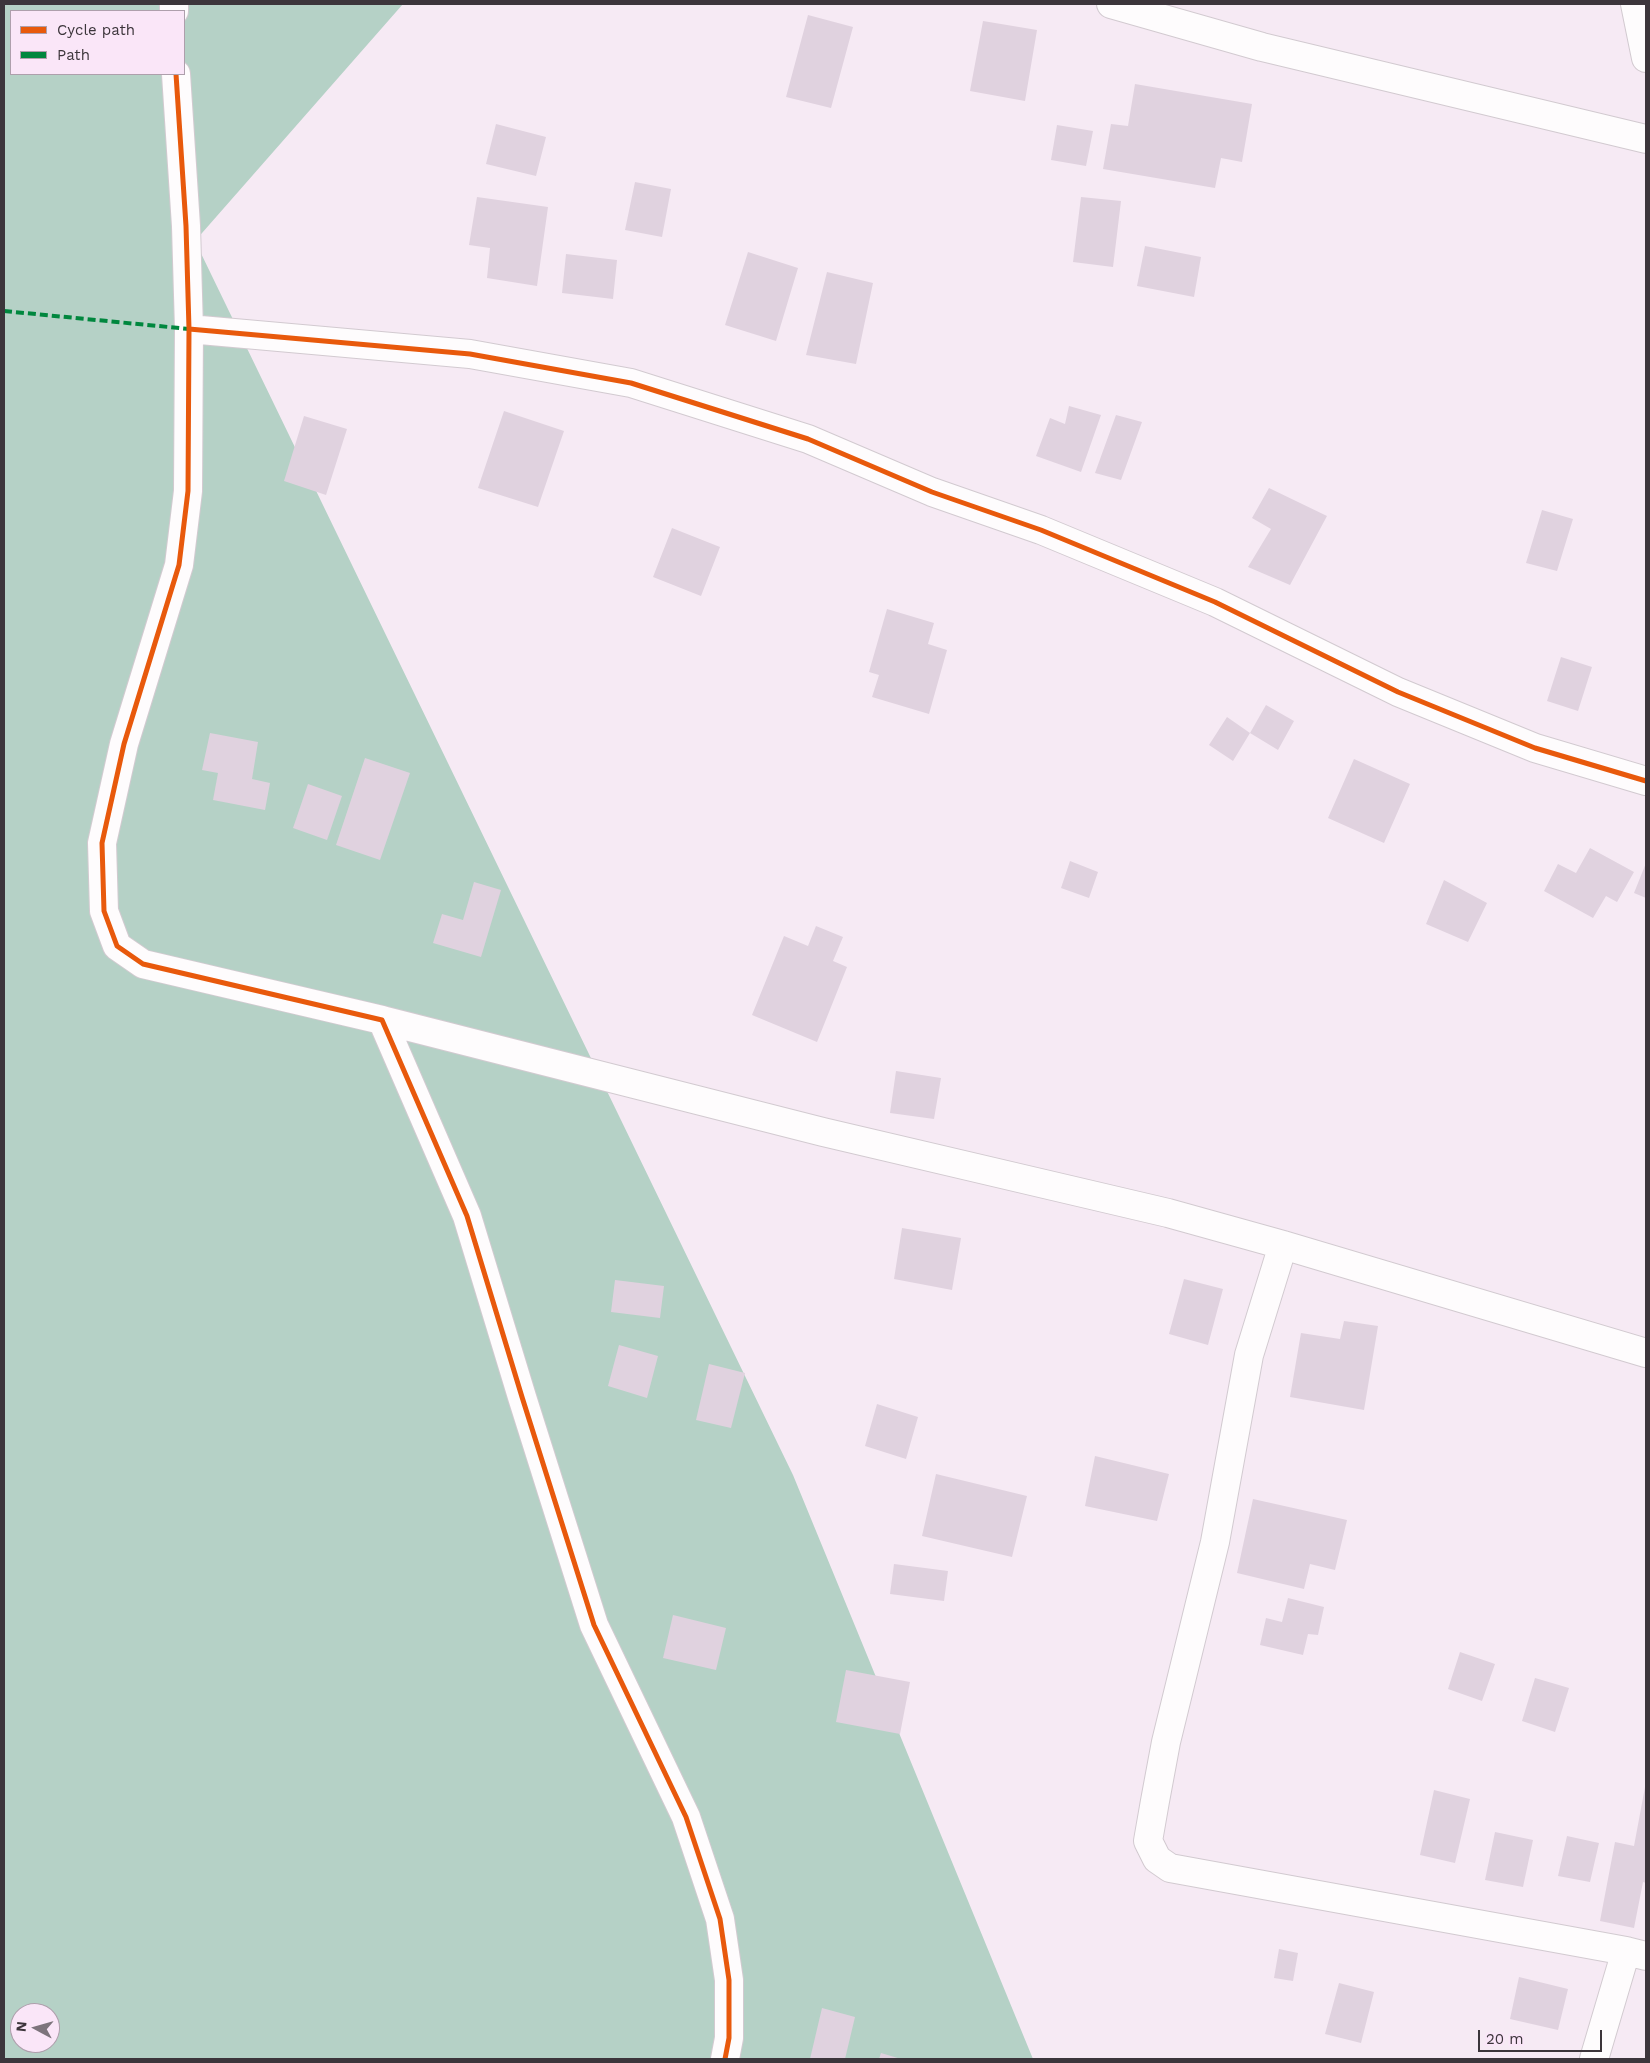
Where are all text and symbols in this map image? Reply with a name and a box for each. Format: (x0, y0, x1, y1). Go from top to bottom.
legend (10, 10, 185, 75)
text: Cycle path (57, 21, 135, 39)
text: Path (57, 46, 90, 64)
north arrow (10, 2003, 60, 2053)
scale bar (1480, 2020, 1604, 2052)
text: N (13, 2021, 30, 2033)
text: 20 m (1486, 2030, 1524, 2048)

